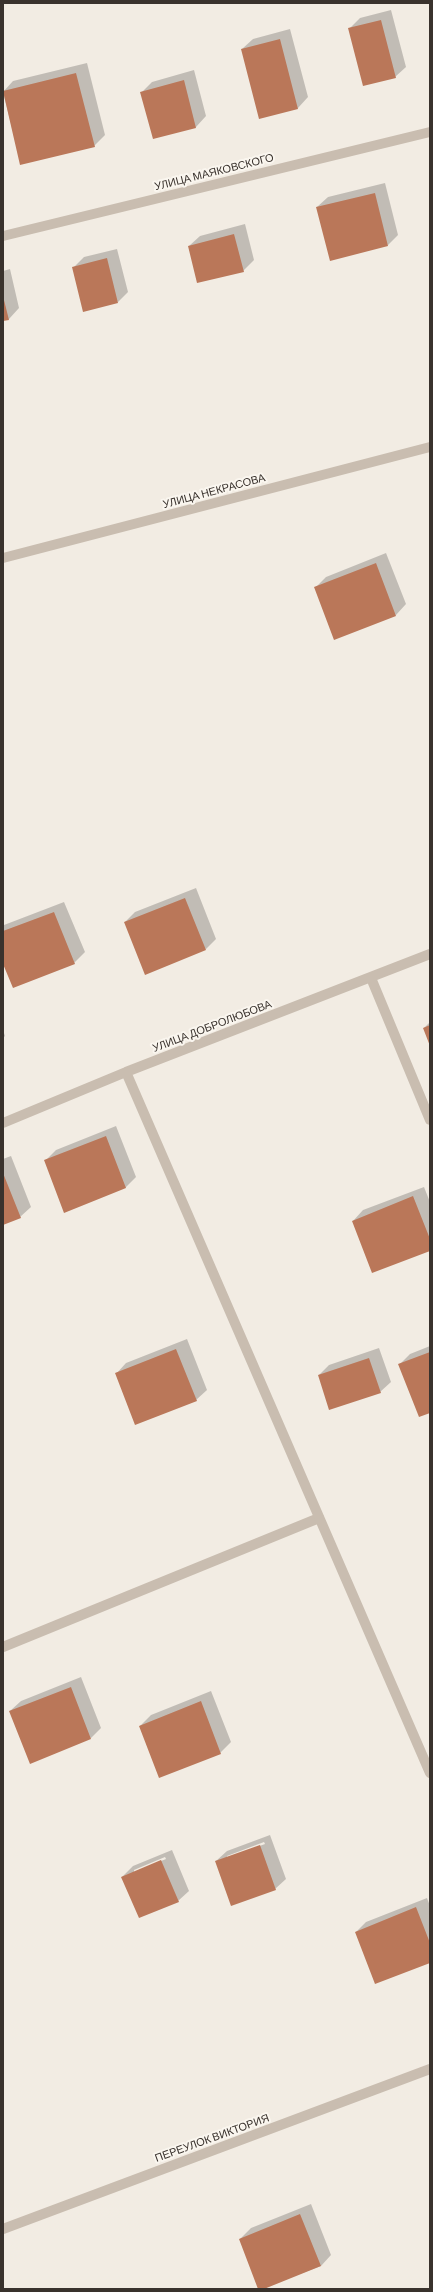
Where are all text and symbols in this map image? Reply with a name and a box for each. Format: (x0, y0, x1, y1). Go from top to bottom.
street label: УЛИЦА МАЯКОВСКОГО (153, 151, 275, 193)
street label: УЛИЦА НЕКРАСОВА (161, 471, 267, 511)
street label: УЛИЦА ДОБРОЛЮБОВА (151, 997, 273, 1055)
street label: ПЕРЕУЛОК ВИКТОРИЯ (153, 2111, 271, 2165)

